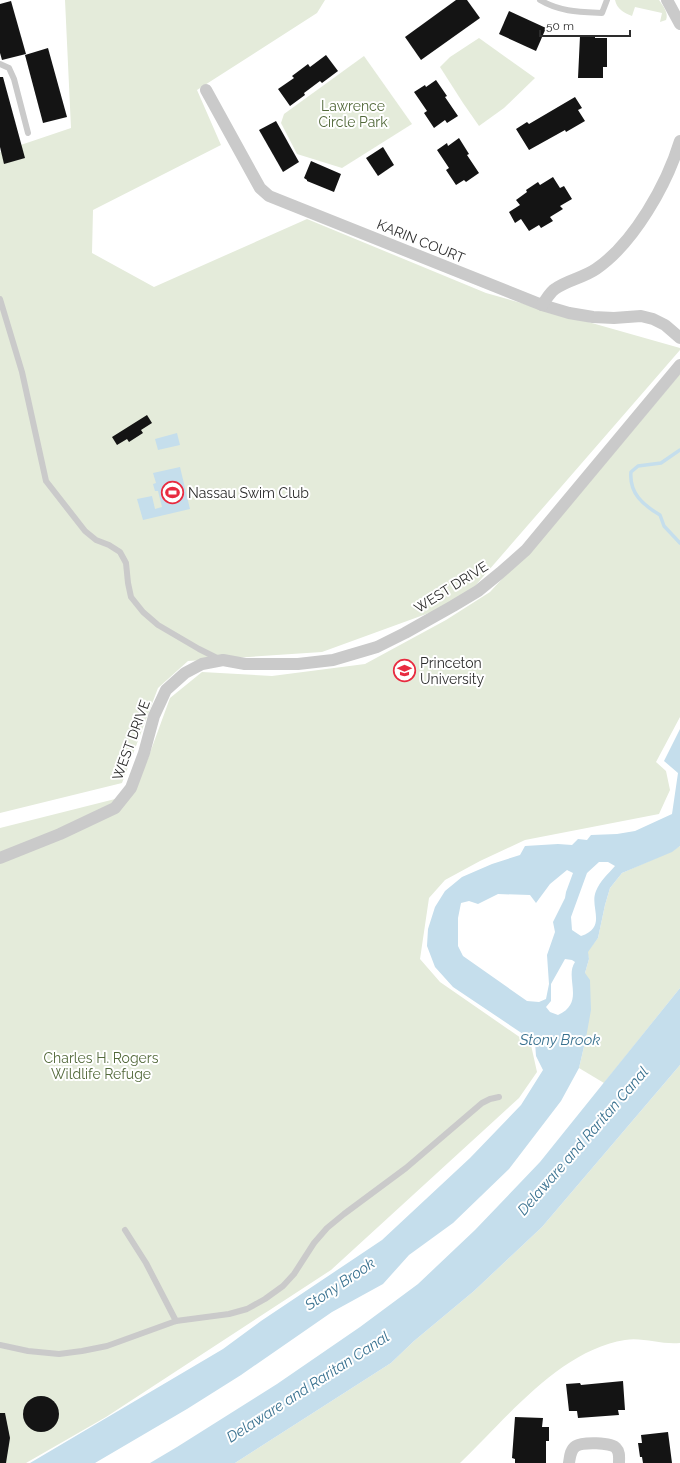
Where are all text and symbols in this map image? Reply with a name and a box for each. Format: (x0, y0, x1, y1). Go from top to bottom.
scale bar (540, 12, 630, 38)
text: 50 m (546, 19, 574, 33)
park label: Lawrence Circle Park (318, 98, 388, 130)
street label: KARIN COURT (375, 216, 468, 266)
sports icon: Nassau Swim Club (159, 480, 185, 506)
place label: Nassau Swim Club (188, 485, 309, 501)
street label: WEST DRIVE (411, 558, 491, 616)
place label: Princeton University (420, 655, 485, 687)
school or university icon: Princeton University (391, 658, 417, 684)
street label: WEST DRIVE (109, 698, 153, 782)
water label: Stony Brook (519, 1031, 600, 1049)
park label: Charles H. Rogers Wildlife Refuge (43, 1050, 159, 1082)
water label: Delaware and Raritan Canal (514, 1063, 652, 1219)
water label: Stony Brook (301, 1254, 378, 1315)
water label: Delaware and Raritan Canal (223, 1328, 393, 1446)

